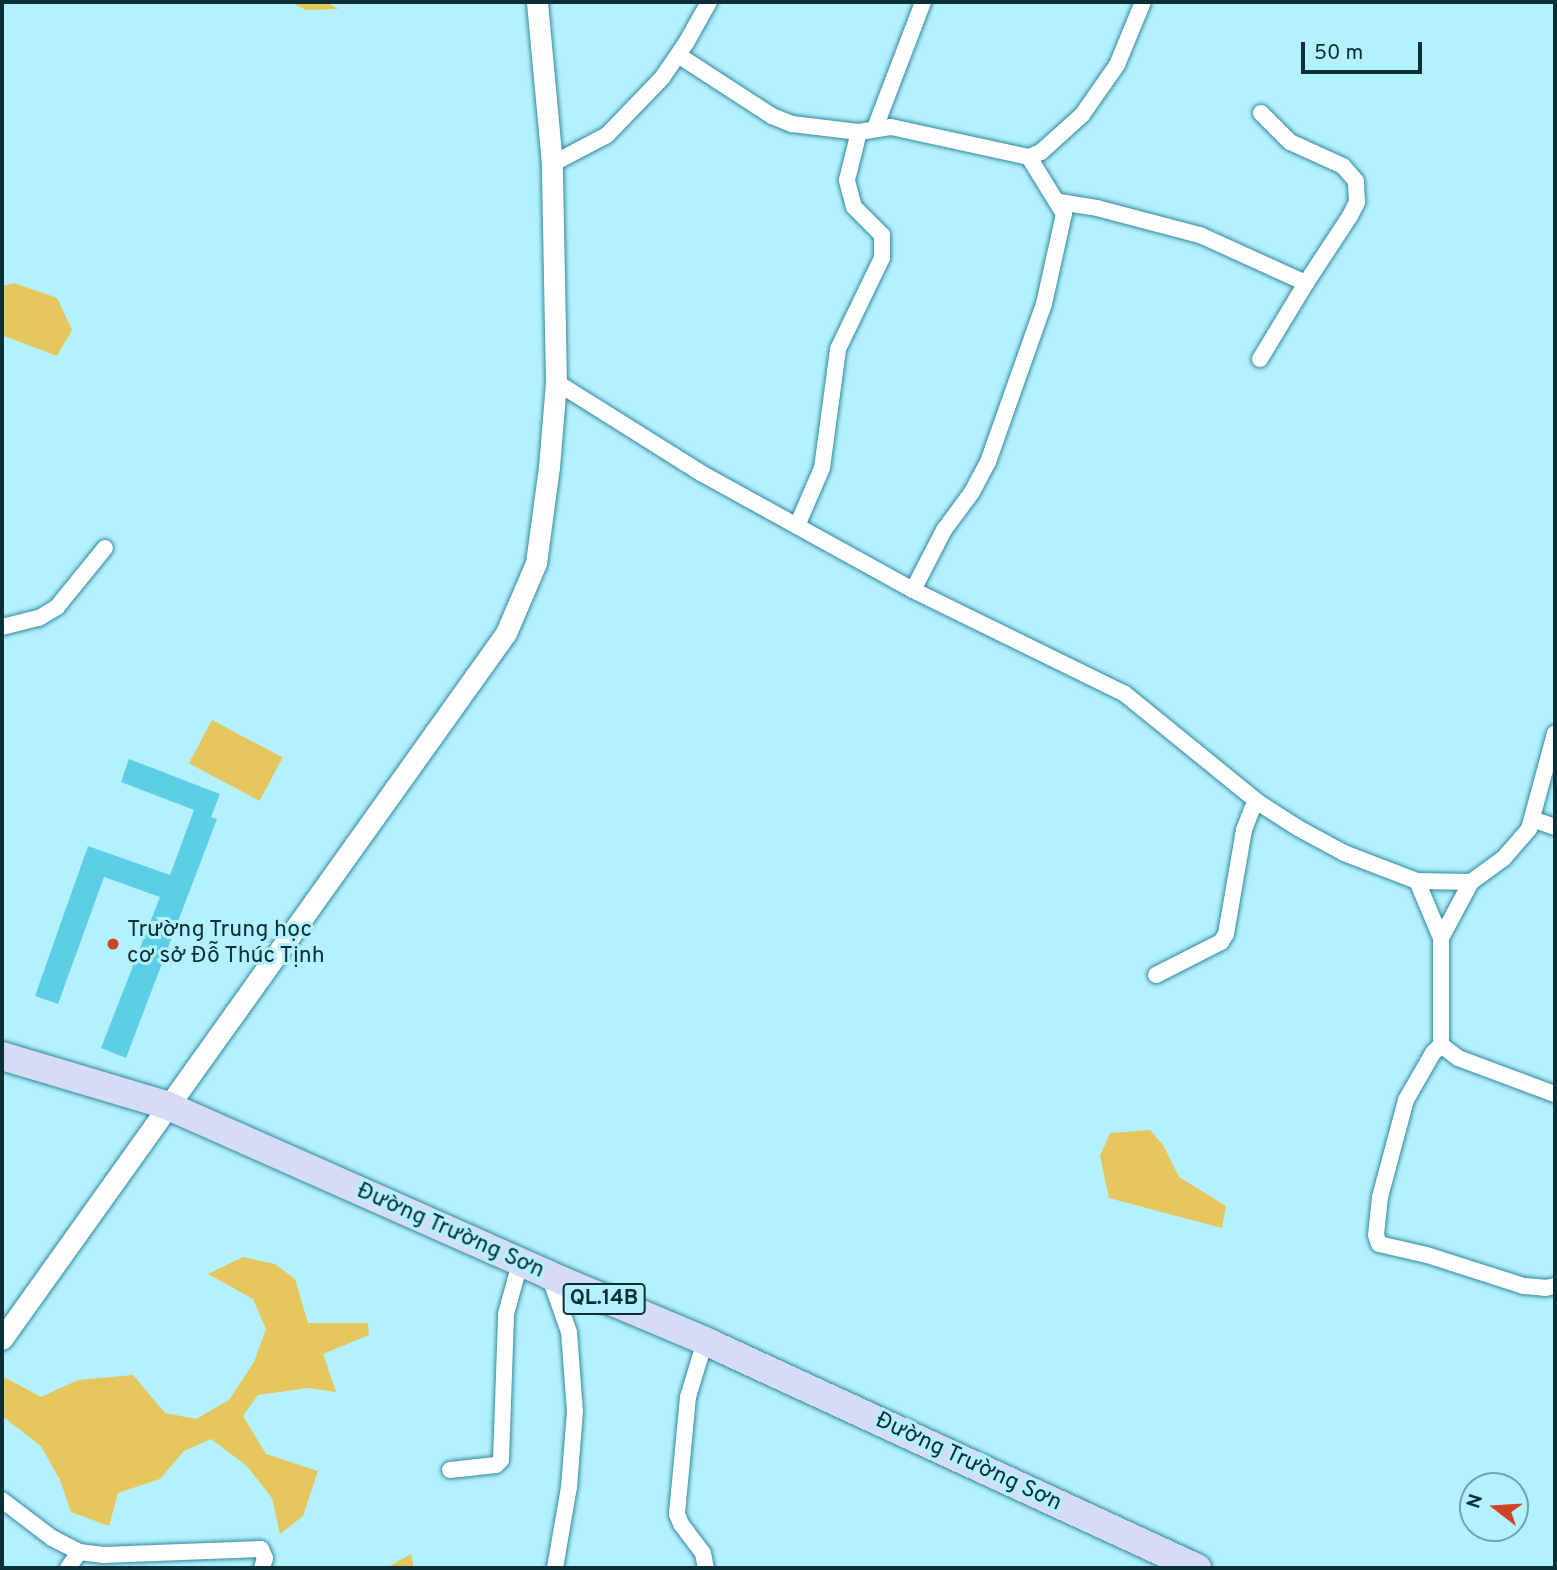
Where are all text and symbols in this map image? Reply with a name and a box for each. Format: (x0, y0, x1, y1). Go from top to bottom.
scale bar (1305, 28, 1426, 72)
text: 50 m (1314, 40, 1363, 67)
place label: Trường Trung học cơ sở Đỗ Thúc Tịnh (127, 917, 327, 971)
marker: Trường Trung học cơ sở Đỗ Thúc Tịnh (105, 936, 121, 952)
street label: Đường Trường Sơn (351, 1178, 549, 1286)
road number: QL.14B (562, 1282, 646, 1316)
street label: Đường Trường Sơn (870, 1408, 1066, 1518)
north arrow (1459, 1472, 1529, 1542)
text: N (1462, 1491, 1489, 1511)

